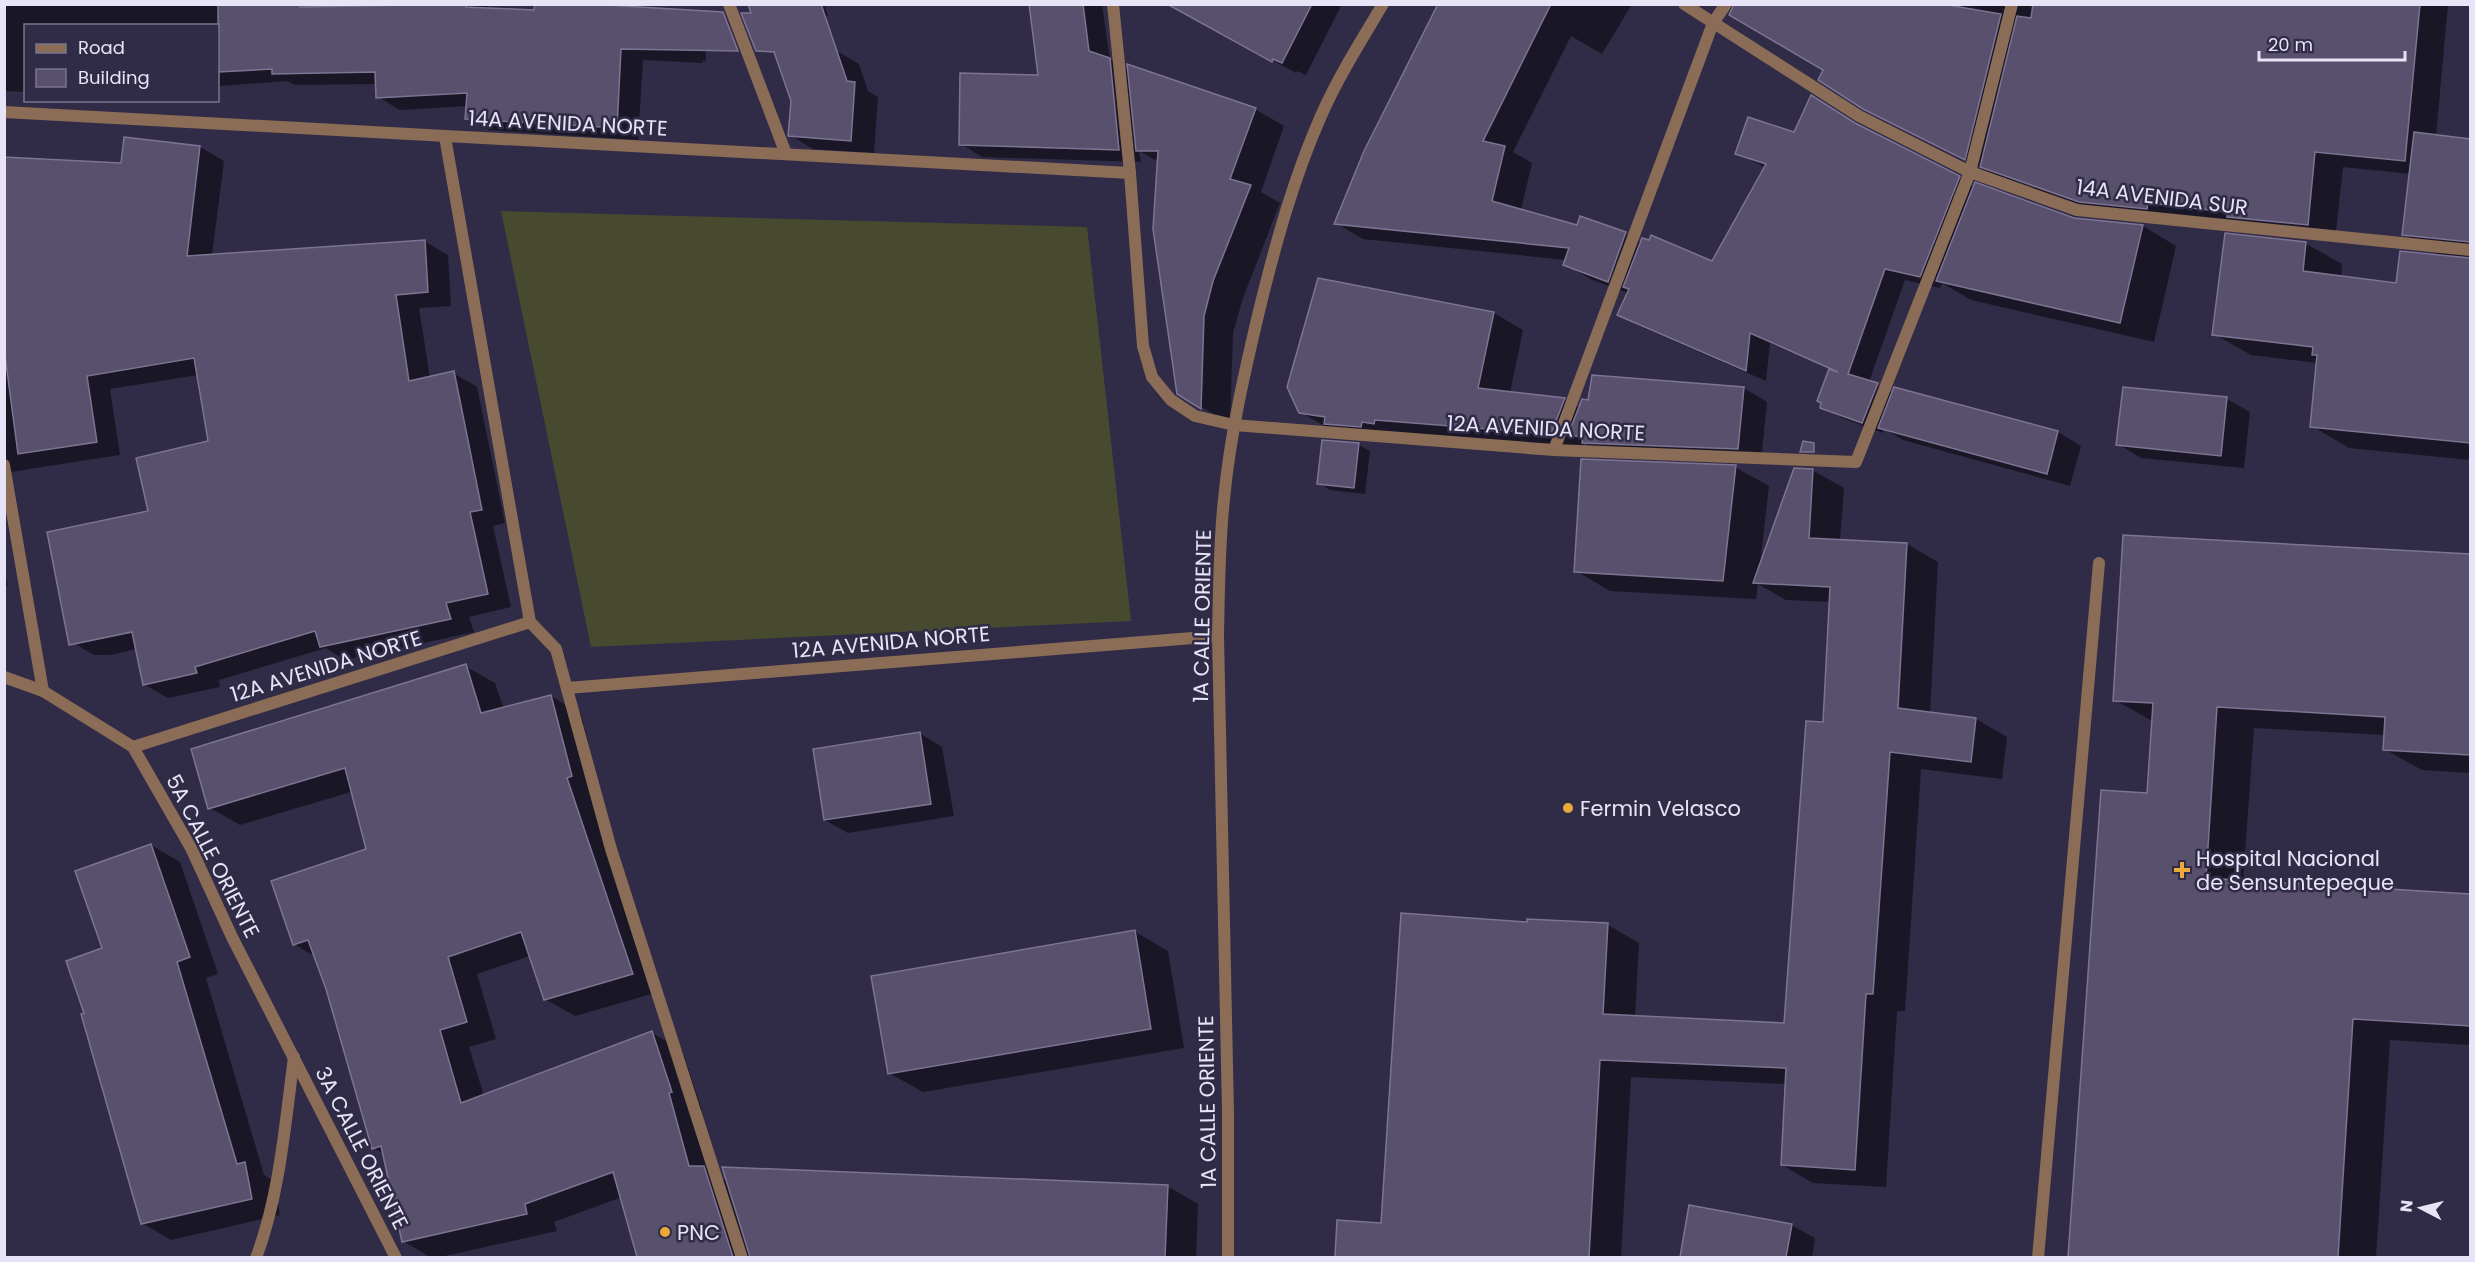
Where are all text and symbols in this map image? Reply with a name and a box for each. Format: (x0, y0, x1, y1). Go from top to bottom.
legend (24, 24, 219, 102)
scale bar (2259, 24, 2404, 62)
text: 20 m (2268, 32, 2313, 57)
text: Road (78, 35, 125, 60)
text: Building (78, 65, 150, 90)
street label: 14A AVENIDA NORTE (468, 103, 668, 143)
street label: 14A AVENIDA SUR (2075, 172, 2249, 222)
street label: 12A AVENIDA NORTE (1446, 408, 1646, 448)
street label: 1A CALLE ORIENTE (1186, 529, 1218, 703)
street label: 12A AVENIDA NORTE (791, 619, 991, 665)
street label: 12A AVENIDA NORTE (227, 623, 425, 709)
street label: 5A CALLE ORIENTE (159, 769, 267, 943)
place label: Fermin Velasco (1580, 794, 1741, 823)
marker: Fermin Velasco (1561, 801, 1575, 815)
place label: Hospital Nacional de Sensuntepeque (2196, 844, 2394, 897)
marker: Hospital Nacional de Sensuntepeque (2173, 861, 2191, 879)
street label: 1A CALLE ORIENTE (1191, 1015, 1223, 1189)
street label: 3A CALLE ORIENTE (308, 1062, 416, 1234)
north arrow (2391, 1178, 2451, 1238)
text: N (2394, 1199, 2419, 1214)
place label: PNC (677, 1218, 720, 1247)
marker: PNC (658, 1225, 672, 1239)

